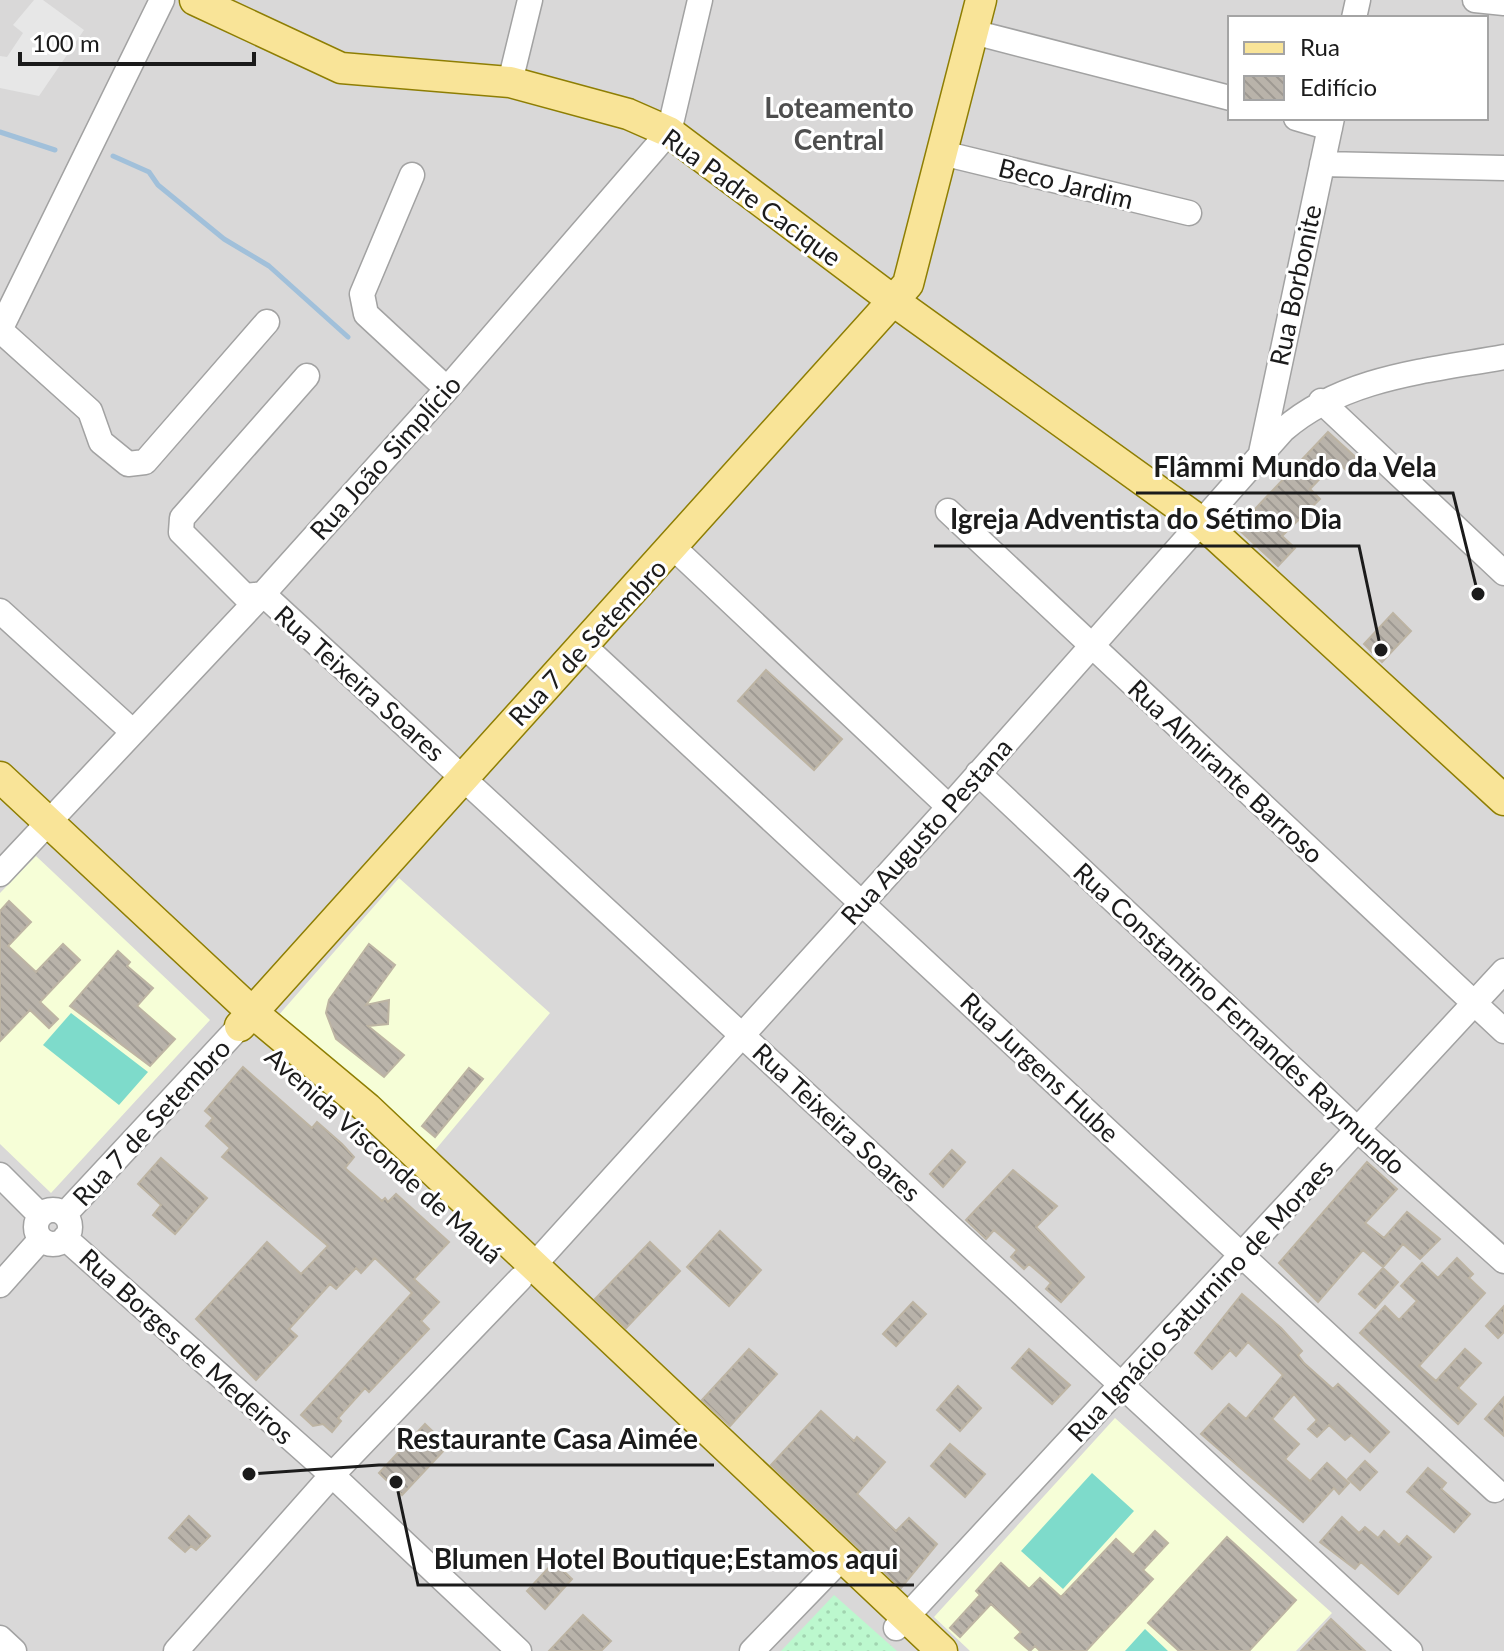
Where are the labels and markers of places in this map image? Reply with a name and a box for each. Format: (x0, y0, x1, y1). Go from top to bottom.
callout: Flâmmi Mundo da Vela (1136, 441, 1453, 493)
callout: Igreja Adventista do Sétimo Dia (934, 494, 1359, 546)
callout: Restaurante Casa Aimée (379, 1413, 714, 1465)
callout: Blumen Hotel Boutique;Estamos aqui (418, 1533, 914, 1585)

